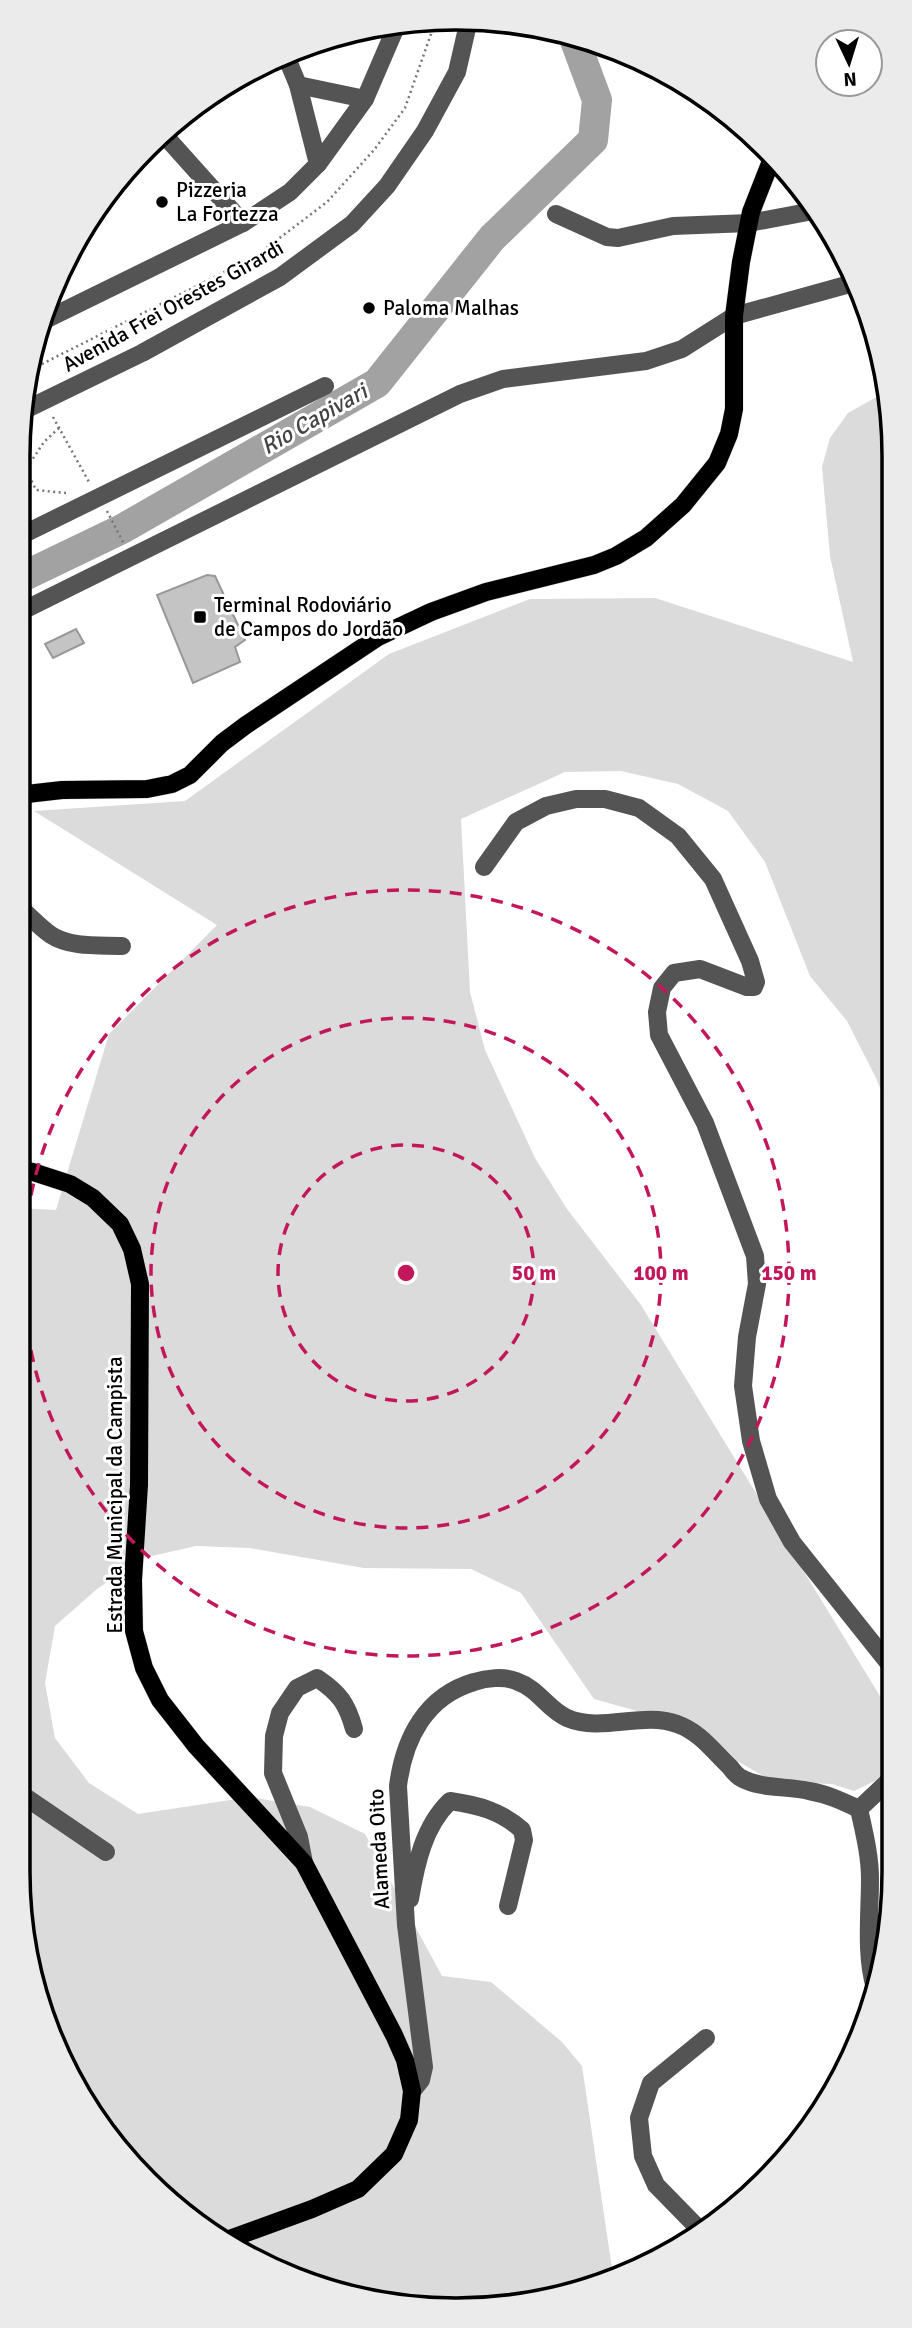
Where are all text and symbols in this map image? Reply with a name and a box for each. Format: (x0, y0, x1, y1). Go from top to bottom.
north arrow (814, 28, 884, 98)
text: N (843, 67, 858, 91)
place label: Pizzeria La Fortezza (176, 177, 279, 227)
marker: Pizzeria La Fortezza (154, 194, 170, 210)
street label: Avenida Frei Orestes Girardi (58, 234, 288, 378)
place label: Paloma Malhas (383, 295, 519, 321)
marker: Paloma Malhas (361, 300, 377, 316)
water label: Rio Capivari (256, 376, 375, 461)
place label: Terminal Rodoviário de Campos do Jordão (214, 592, 403, 642)
marker: Terminal Rodoviário de Campos do Jordão (192, 609, 208, 625)
text: 50 m (512, 1260, 556, 1286)
text: 100 m (633, 1260, 689, 1286)
text: 150 m (761, 1260, 817, 1286)
centre of rings (394, 1261, 418, 1285)
street label: Estrada Municipal da Campista (102, 1356, 128, 1634)
street label: Alameda Oito (363, 1788, 395, 1910)

